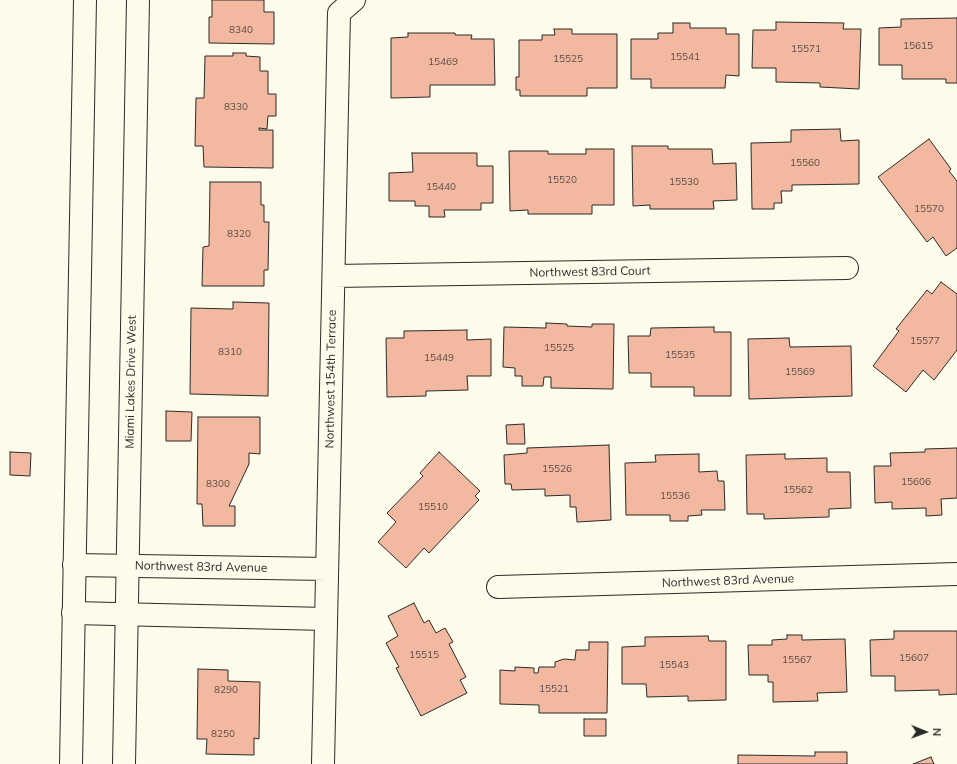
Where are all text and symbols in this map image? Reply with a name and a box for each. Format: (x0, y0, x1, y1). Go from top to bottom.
house number: 8340 (229, 24, 253, 36)
house number: 15615 (903, 40, 933, 52)
house number: 15571 (791, 43, 821, 55)
house number: 15541 (670, 51, 700, 63)
house number: 15525 (553, 53, 583, 65)
house number: 15469 (428, 56, 458, 68)
house number: 8330 (224, 101, 248, 113)
house number: 15560 (790, 157, 820, 169)
house number: 15520 (547, 174, 577, 186)
house number: 15530 (669, 176, 699, 188)
house number: 15440 (426, 181, 456, 193)
house number: 15570 (914, 203, 944, 215)
house number: 8320 (227, 228, 251, 240)
street label: Northwest 83rd Court (529, 264, 651, 280)
street label: Northwest 154th Terrace (323, 309, 339, 449)
street label: Miami Lakes Drive West (123, 315, 139, 449)
house number: 15577 (910, 335, 940, 347)
house number: 15525 (544, 342, 574, 354)
house number: 8310 (218, 346, 242, 358)
house number: 15535 (665, 349, 695, 361)
house number: 15449 (424, 352, 454, 364)
house number: 15569 (785, 366, 815, 378)
house number: 15526 (542, 463, 572, 475)
house number: 15606 (901, 476, 931, 488)
house number: 8300 (206, 478, 230, 490)
house number: 15562 (783, 484, 813, 496)
house number: 15536 (660, 490, 690, 502)
house number: 15510 (418, 501, 448, 513)
street label: Northwest 83rd Avenue (135, 559, 267, 575)
street label: Northwest 83rd Avenue (662, 571, 794, 591)
house number: 15515 (409, 649, 439, 661)
house number: 15607 (899, 652, 929, 664)
house number: 15567 (782, 654, 812, 666)
house number: 15543 (659, 659, 689, 671)
house number: 15521 (539, 683, 569, 695)
house number: 8290 (214, 684, 238, 696)
north arrow (905, 712, 945, 752)
house number: 8250 (211, 728, 235, 740)
text: N (930, 728, 944, 736)

